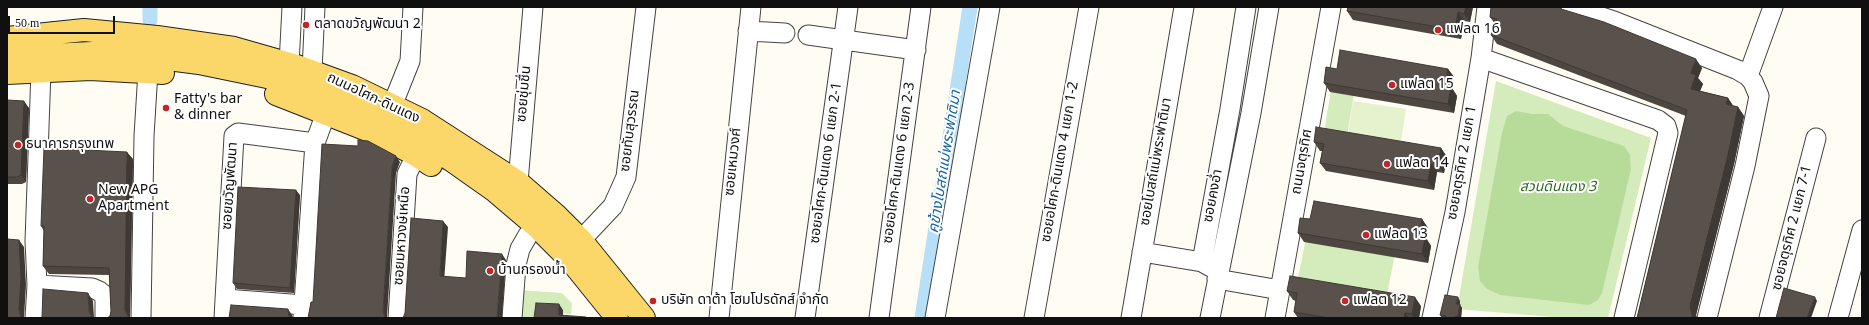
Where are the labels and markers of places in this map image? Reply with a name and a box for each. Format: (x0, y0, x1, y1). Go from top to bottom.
place label: ตลาดขวัญพัฒนา 2 (314, 17, 421, 33)
marker: ตลาดขวัญพัฒนา 2 (301, 20, 311, 30)
place label: แฟลต 16 (1446, 22, 1500, 38)
marker: แฟลต 16 (1433, 25, 1443, 35)
place label: แฟลต 15 (1400, 77, 1454, 93)
marker: แฟลต 15 (1387, 80, 1397, 90)
place label: Fatty's bar & dinner (174, 92, 242, 124)
marker: Fatty's bar & dinner (161, 103, 171, 113)
place label: ธนาคารกรุงเทพ (26, 137, 114, 153)
marker: ธนาคารกรุงเทพ (13, 140, 23, 150)
place label: แฟลต 14 (1395, 156, 1449, 172)
marker: แฟลต 14 (1382, 159, 1392, 169)
place label: New APG Apartment (98, 183, 169, 216)
marker: New APG Apartment (85, 194, 95, 204)
place label: แฟลต 13 (1374, 227, 1428, 243)
marker: แฟลต 13 (1361, 230, 1371, 240)
place label: บ้านกรองน้ำ (498, 263, 566, 279)
marker: บ้านกรองน้ำ (485, 266, 495, 276)
place label: บริษัท ดาต้า โฮมโปรดักส์ จำกัด (661, 293, 829, 309)
place label: แฟลต 12 (1353, 293, 1407, 309)
marker: บริษัท ดาต้า โฮมโปรดักส์ จำกัด (648, 296, 658, 306)
marker: แฟลต 12 (1340, 296, 1350, 306)

